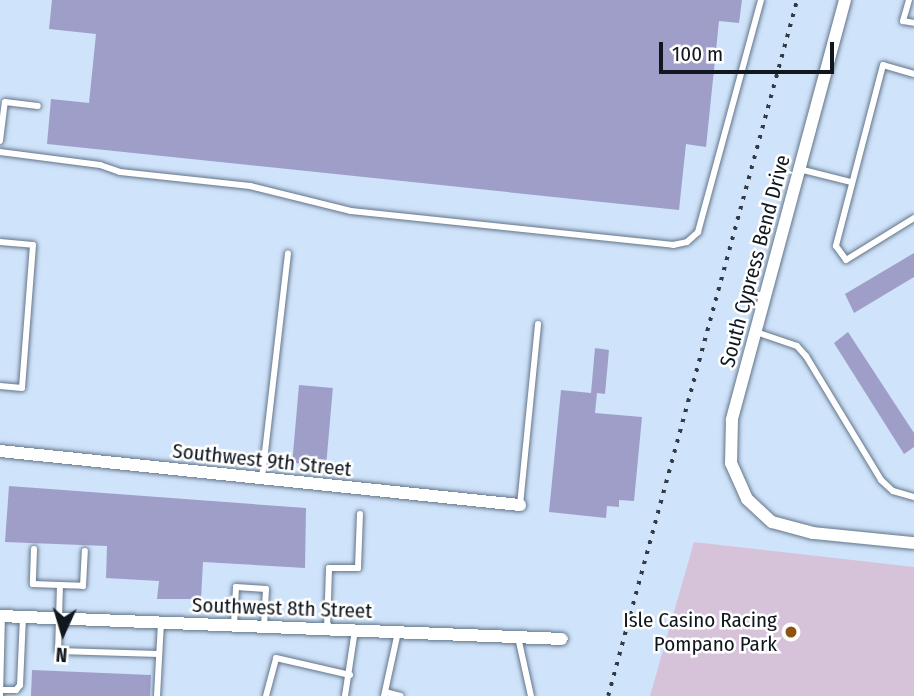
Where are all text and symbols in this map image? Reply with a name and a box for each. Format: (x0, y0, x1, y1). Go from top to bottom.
scale bar (662, 28, 837, 72)
text: 100 m (672, 41, 723, 67)
street label: South Cypress Bend Drive (715, 152, 795, 370)
street label: Southwest 9th Street (171, 438, 353, 482)
street label: Southwest 8th Street (191, 592, 373, 624)
north arrow (28, 598, 98, 668)
place label: Isle Casino Racing Pompano Park (623, 607, 777, 657)
marker: Isle Casino Racing Pompano Park (783, 624, 799, 640)
text: N (55, 643, 68, 666)

